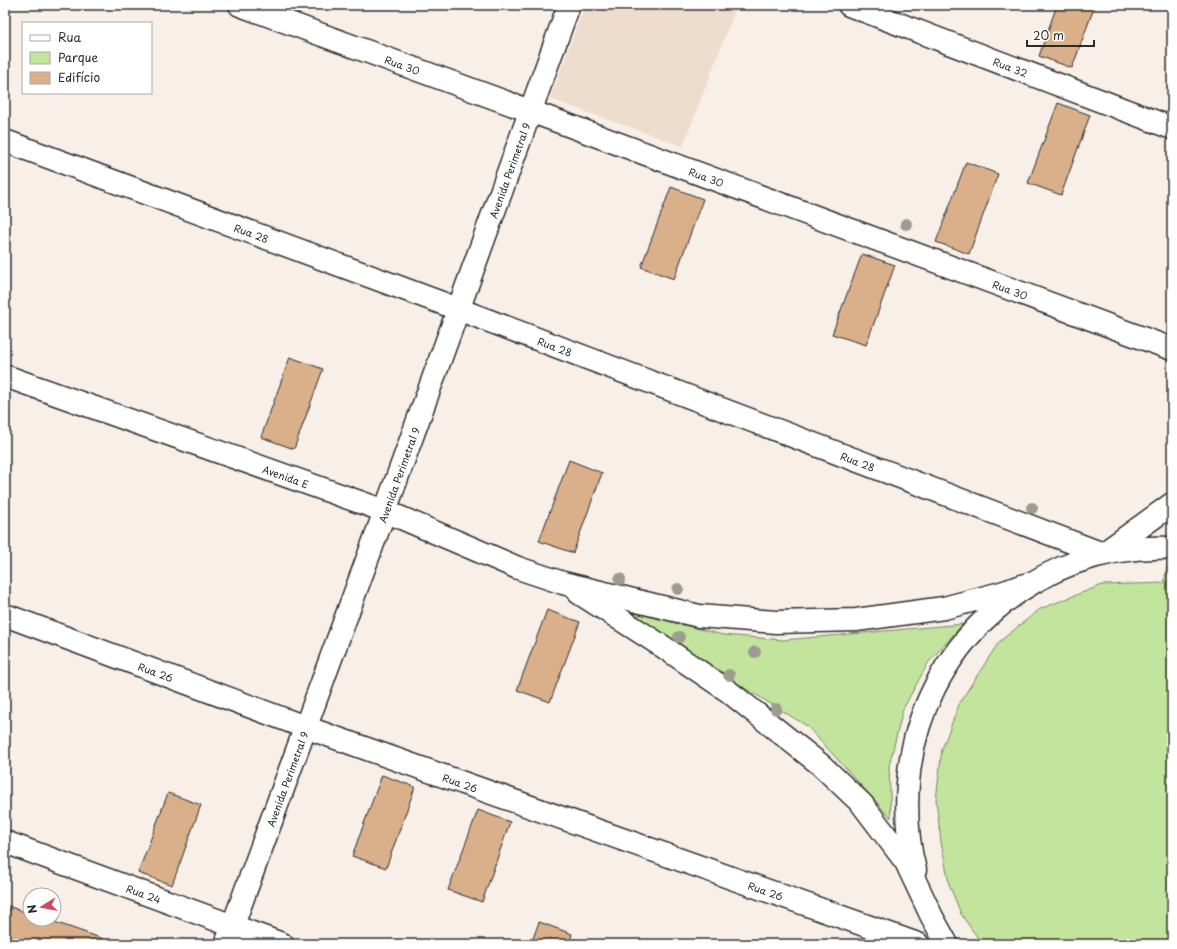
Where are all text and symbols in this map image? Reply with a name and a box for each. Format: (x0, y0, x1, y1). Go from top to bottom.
legend (22, 22, 152, 94)
scale bar (1027, 22, 1094, 48)
text: 20 m (1033, 26, 1064, 44)
text: Rua (58, 28, 82, 46)
text: Parque (58, 48, 98, 66)
street label: Rua 30 (383, 51, 422, 78)
street label: Rua 32 (991, 53, 1030, 80)
text: Edifício (58, 68, 100, 86)
street label: Avenida Perimetral 9 (485, 120, 533, 220)
street label: Rua 30 (687, 163, 726, 190)
street label: Rua 28 (232, 219, 271, 246)
street label: Rua 30 (991, 276, 1030, 302)
street label: Rua 28 (536, 333, 574, 359)
street label: Avenida Perimetral 9 (374, 425, 423, 525)
street label: Rua 28 (839, 448, 877, 474)
street label: Avenida E (261, 461, 311, 491)
street label: Rua 26 (136, 658, 176, 685)
street label: Avenida Perimetral 9 (262, 729, 311, 829)
street label: Rua 26 (441, 769, 480, 795)
street label: Rua 26 (746, 877, 785, 903)
street label: Rua 24 (125, 880, 164, 906)
north arrow (22, 887, 62, 927)
text: N (22, 903, 41, 915)

